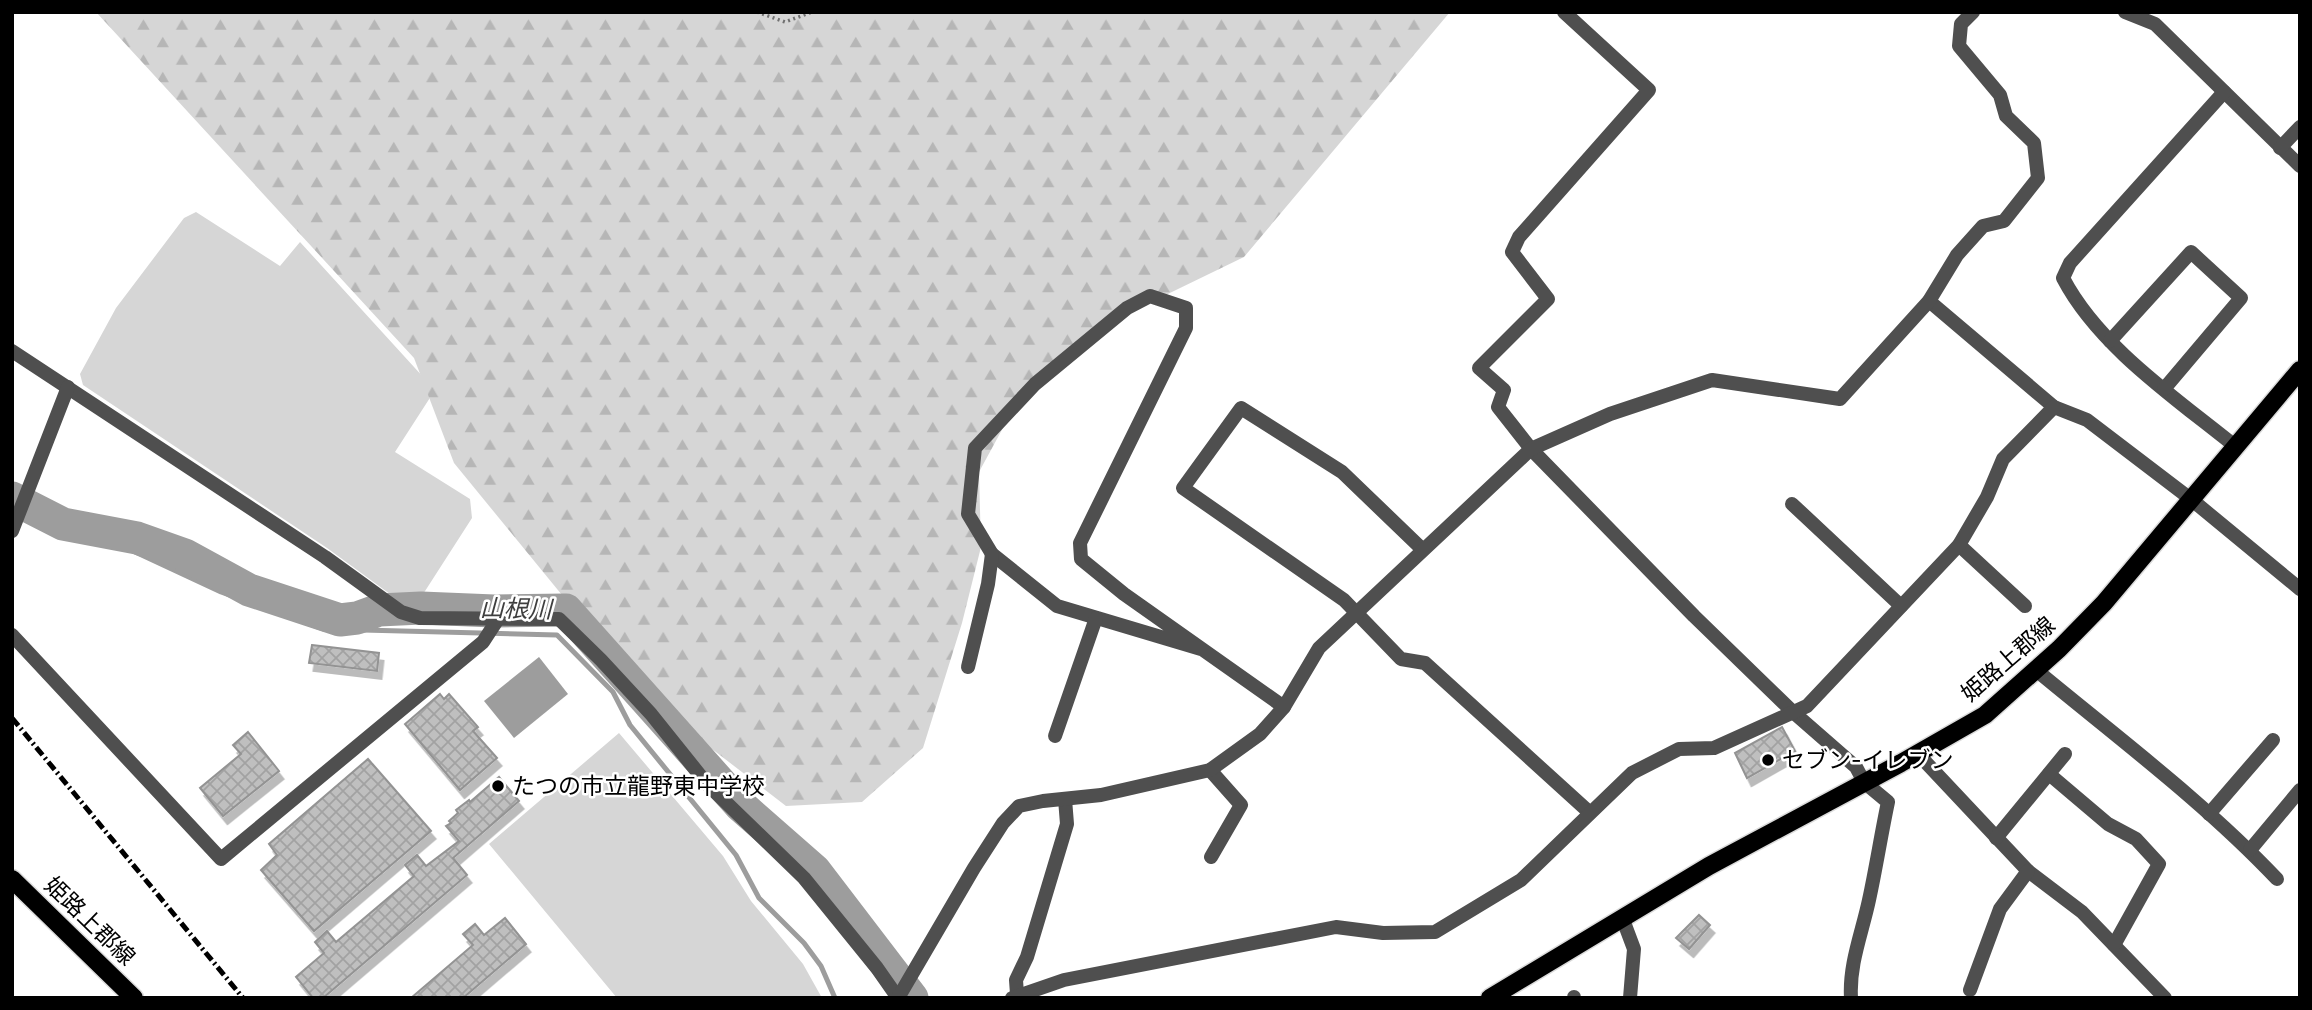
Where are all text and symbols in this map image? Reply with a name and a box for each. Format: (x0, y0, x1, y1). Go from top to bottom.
water label: 山根川 (480, 593, 555, 624)
street label: 姫路上郡線 (1955, 611, 2061, 707)
place label: セブン-イレブン (1782, 746, 1954, 774)
marker: セブン-イレブン (1760, 752, 1776, 768)
place label: たつの市立龍野東中学校 (512, 772, 765, 800)
marker: たつの市立龍野東中学校 (490, 778, 506, 794)
street label: 姫路上郡線 (39, 871, 141, 971)

